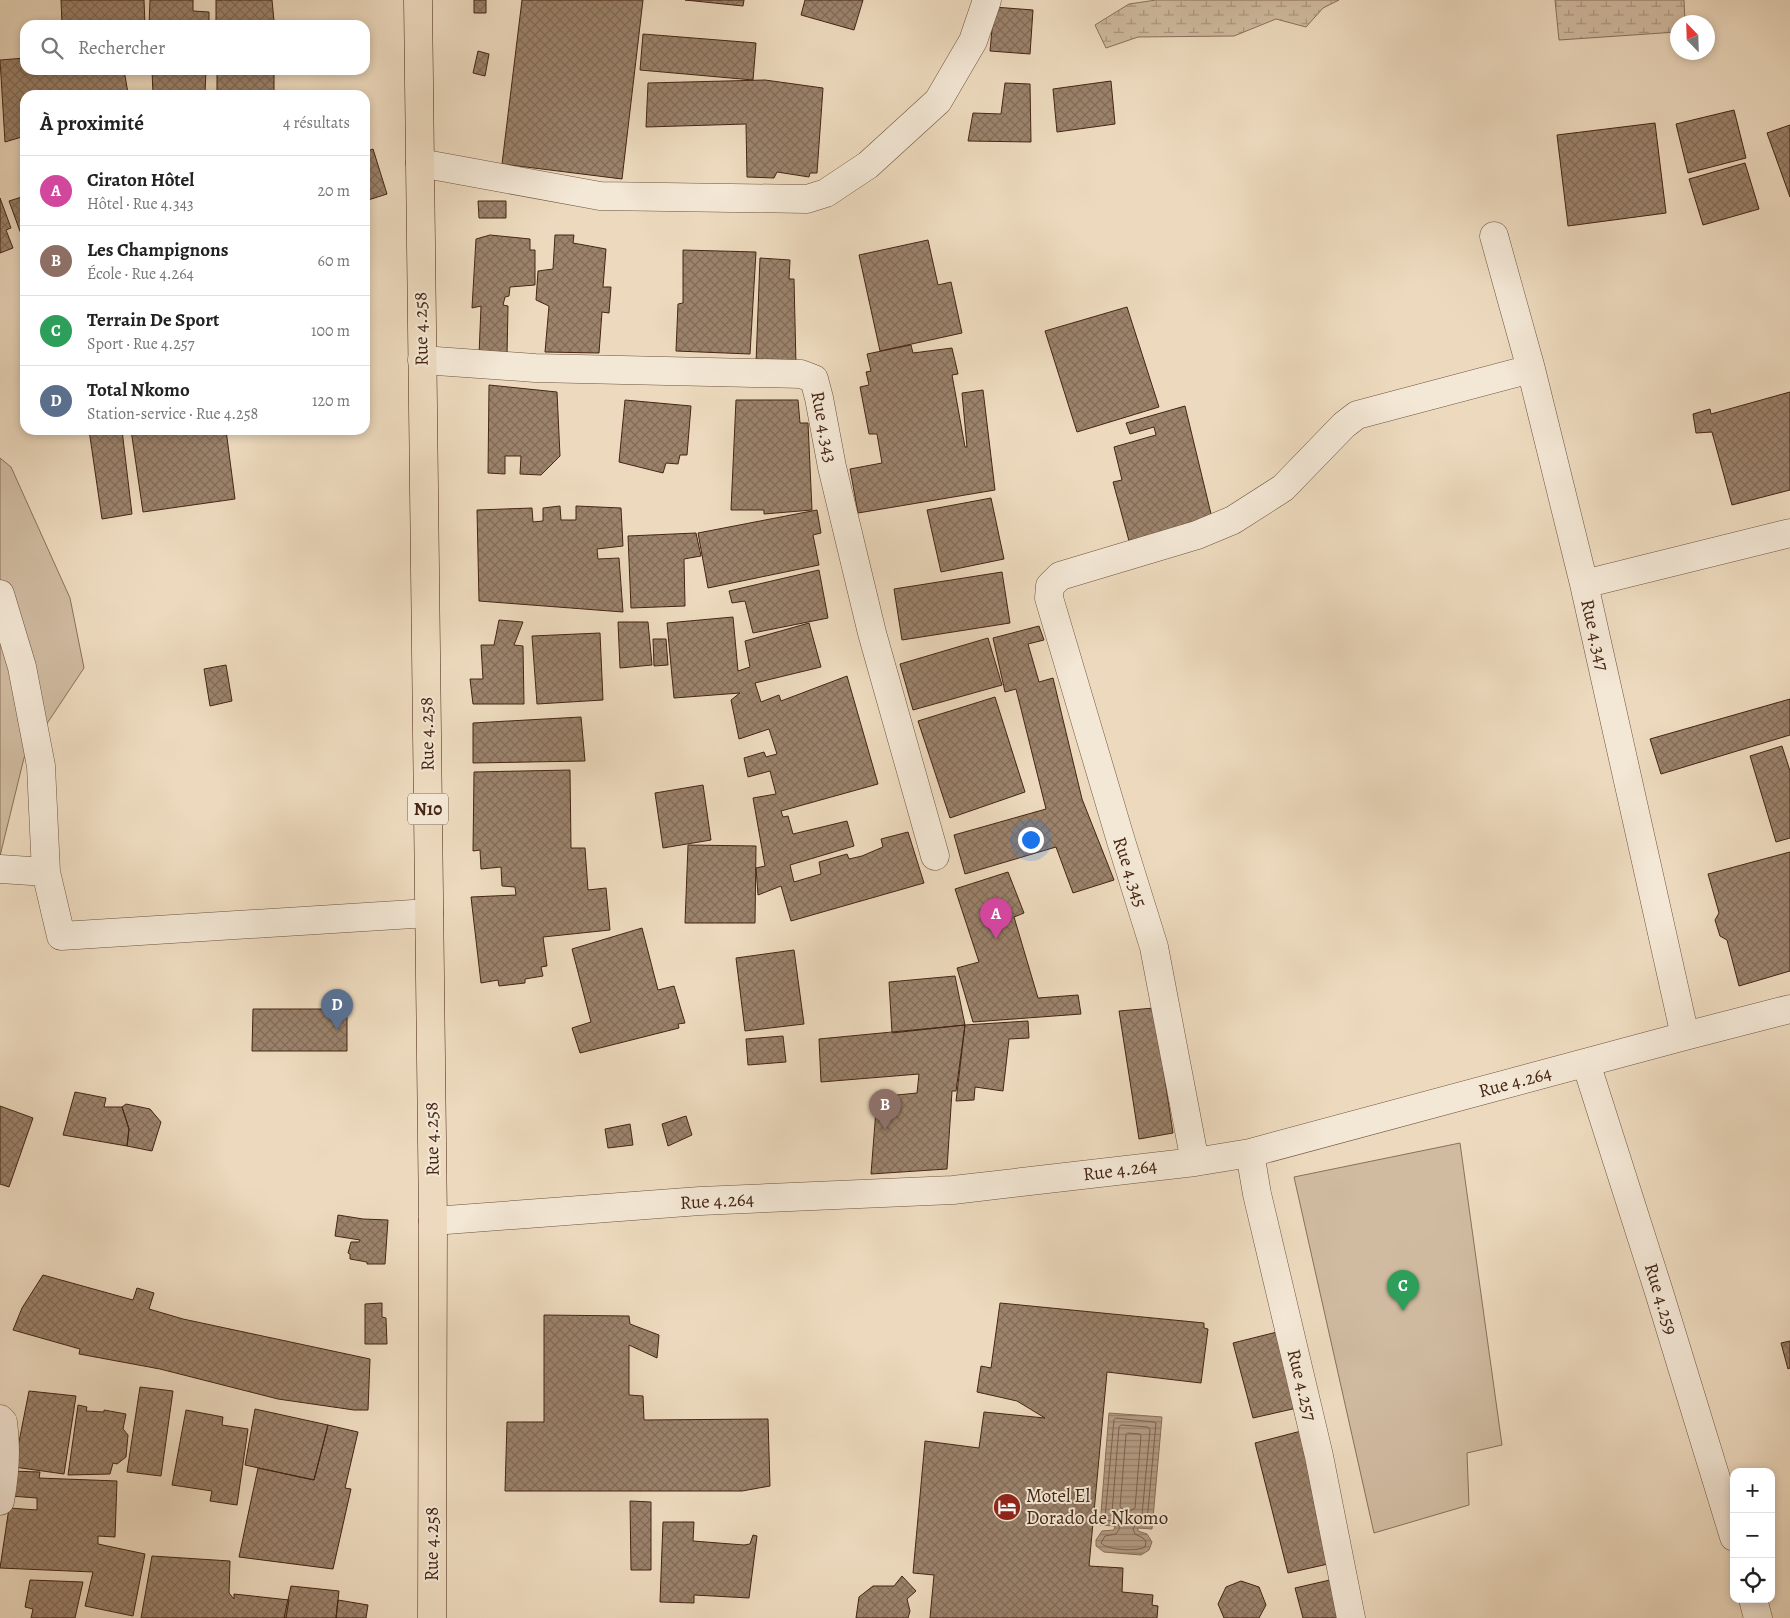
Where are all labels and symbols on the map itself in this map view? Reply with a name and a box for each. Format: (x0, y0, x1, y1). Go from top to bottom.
north arrow (1670, 15, 1715, 60)
street label: Rue 4.258 (407, 292, 435, 366)
street label: Rue 4.343 (804, 389, 844, 465)
street label: Rue 4.347 (1574, 597, 1616, 673)
street label: Rue 4.258 (413, 697, 441, 771)
road number: N10 (408, 794, 448, 824)
your location (1018, 827, 1044, 853)
street label: Rue 4.345 (1106, 833, 1154, 911)
pin: A (980, 898, 1012, 939)
pin: D (321, 989, 353, 1030)
street label: Rue 4.264 (1476, 1060, 1555, 1104)
pin: B (869, 1089, 901, 1130)
street label: Rue 4.258 (418, 1102, 446, 1176)
street label: Rue 4.264 (1081, 1153, 1159, 1187)
street label: Rue 4.264 (679, 1186, 755, 1216)
street label: Rue 4.259 (1638, 1260, 1684, 1338)
pin: C (1387, 1270, 1419, 1311)
street label: Rue 4.257 (1281, 1346, 1323, 1424)
place label: Motel El Dorado de Nkomo (1026, 1483, 1168, 1531)
hotel icon: Motel El Dorado de Nkomo (992, 1492, 1022, 1522)
street label: Rue 4.258 (419, 1507, 445, 1581)

